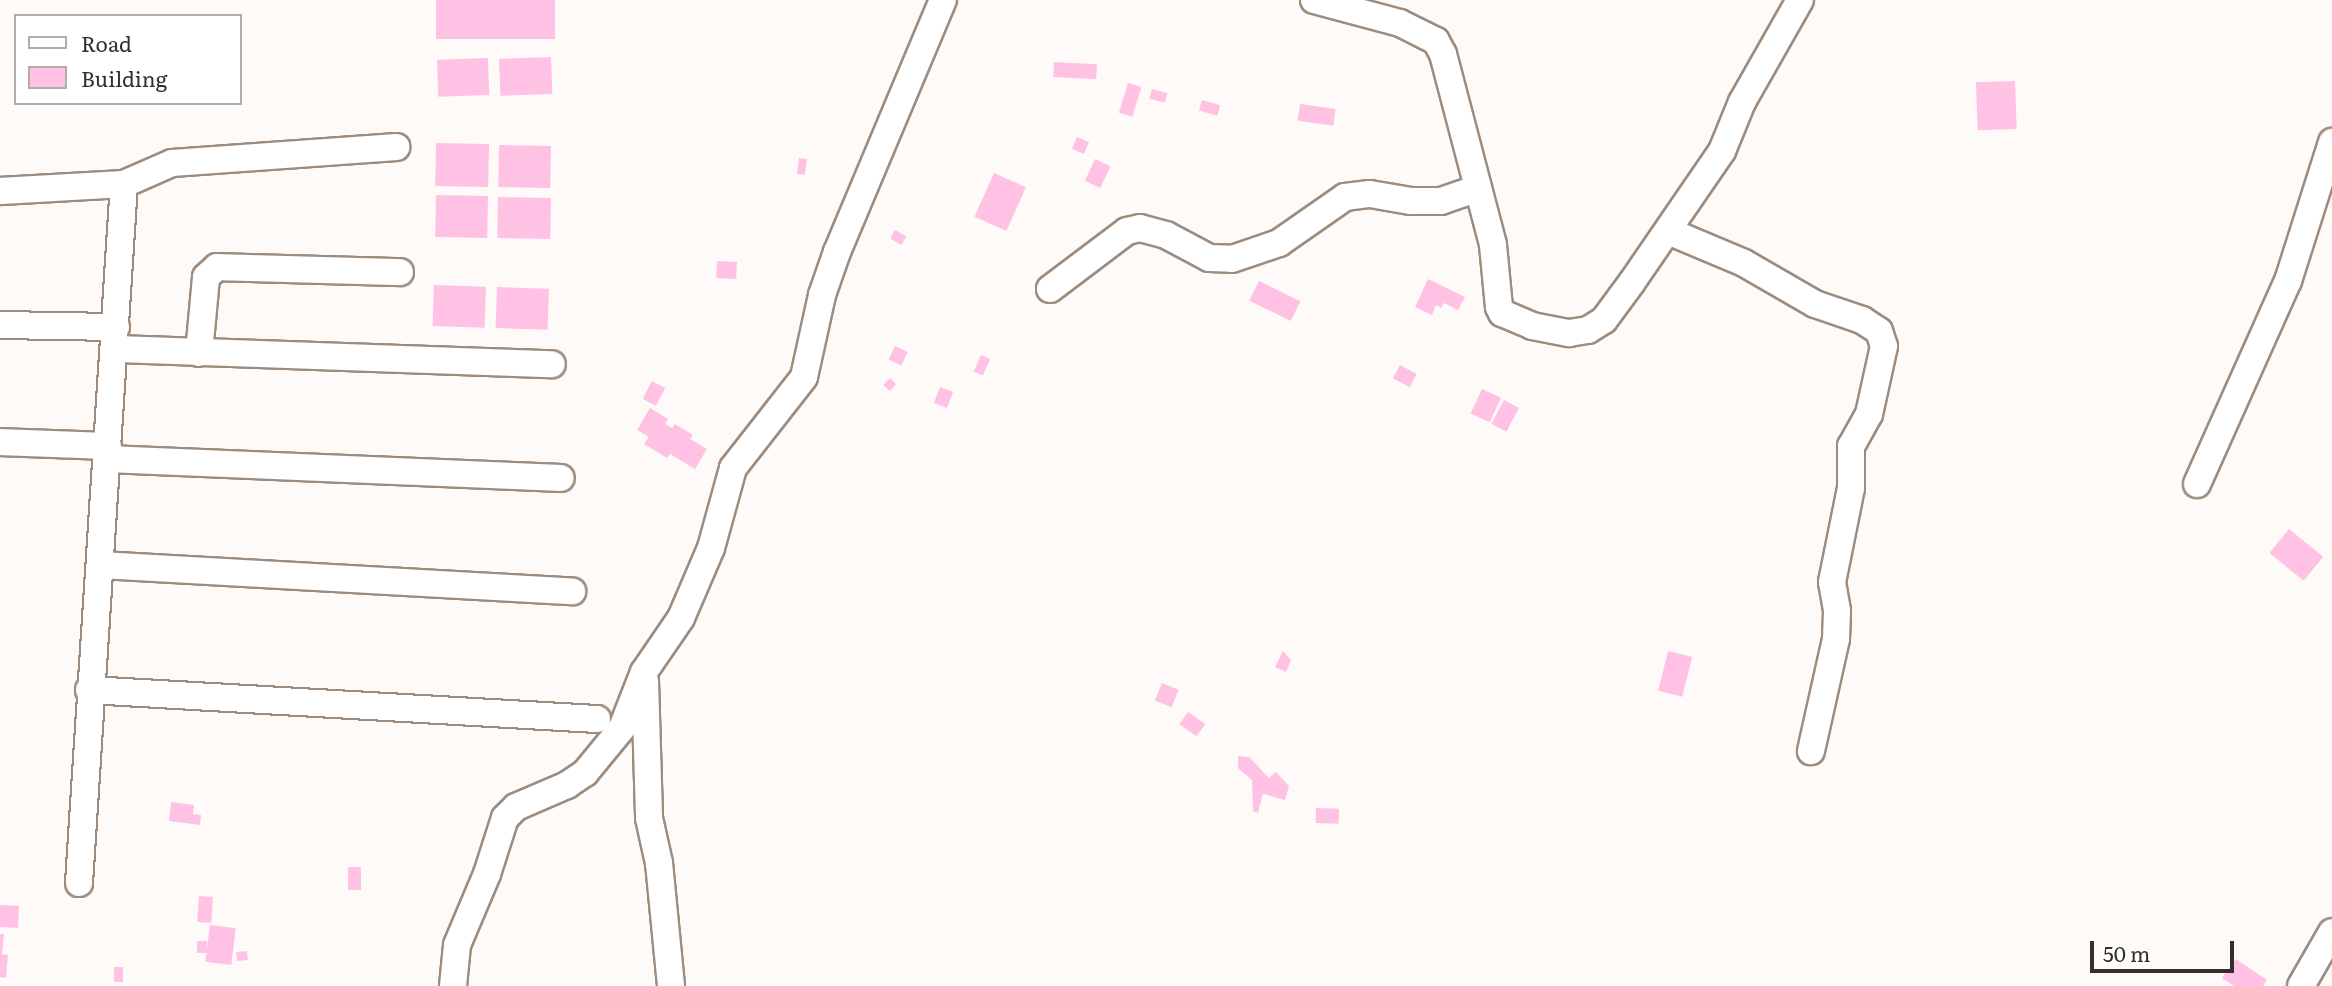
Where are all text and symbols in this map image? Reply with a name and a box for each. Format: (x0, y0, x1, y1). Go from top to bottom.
legend (14, 14, 242, 105)
text: Road (81, 27, 132, 58)
text: Building (81, 62, 167, 93)
scale bar (2094, 926, 2238, 970)
text: 50 m (2103, 937, 2150, 968)

